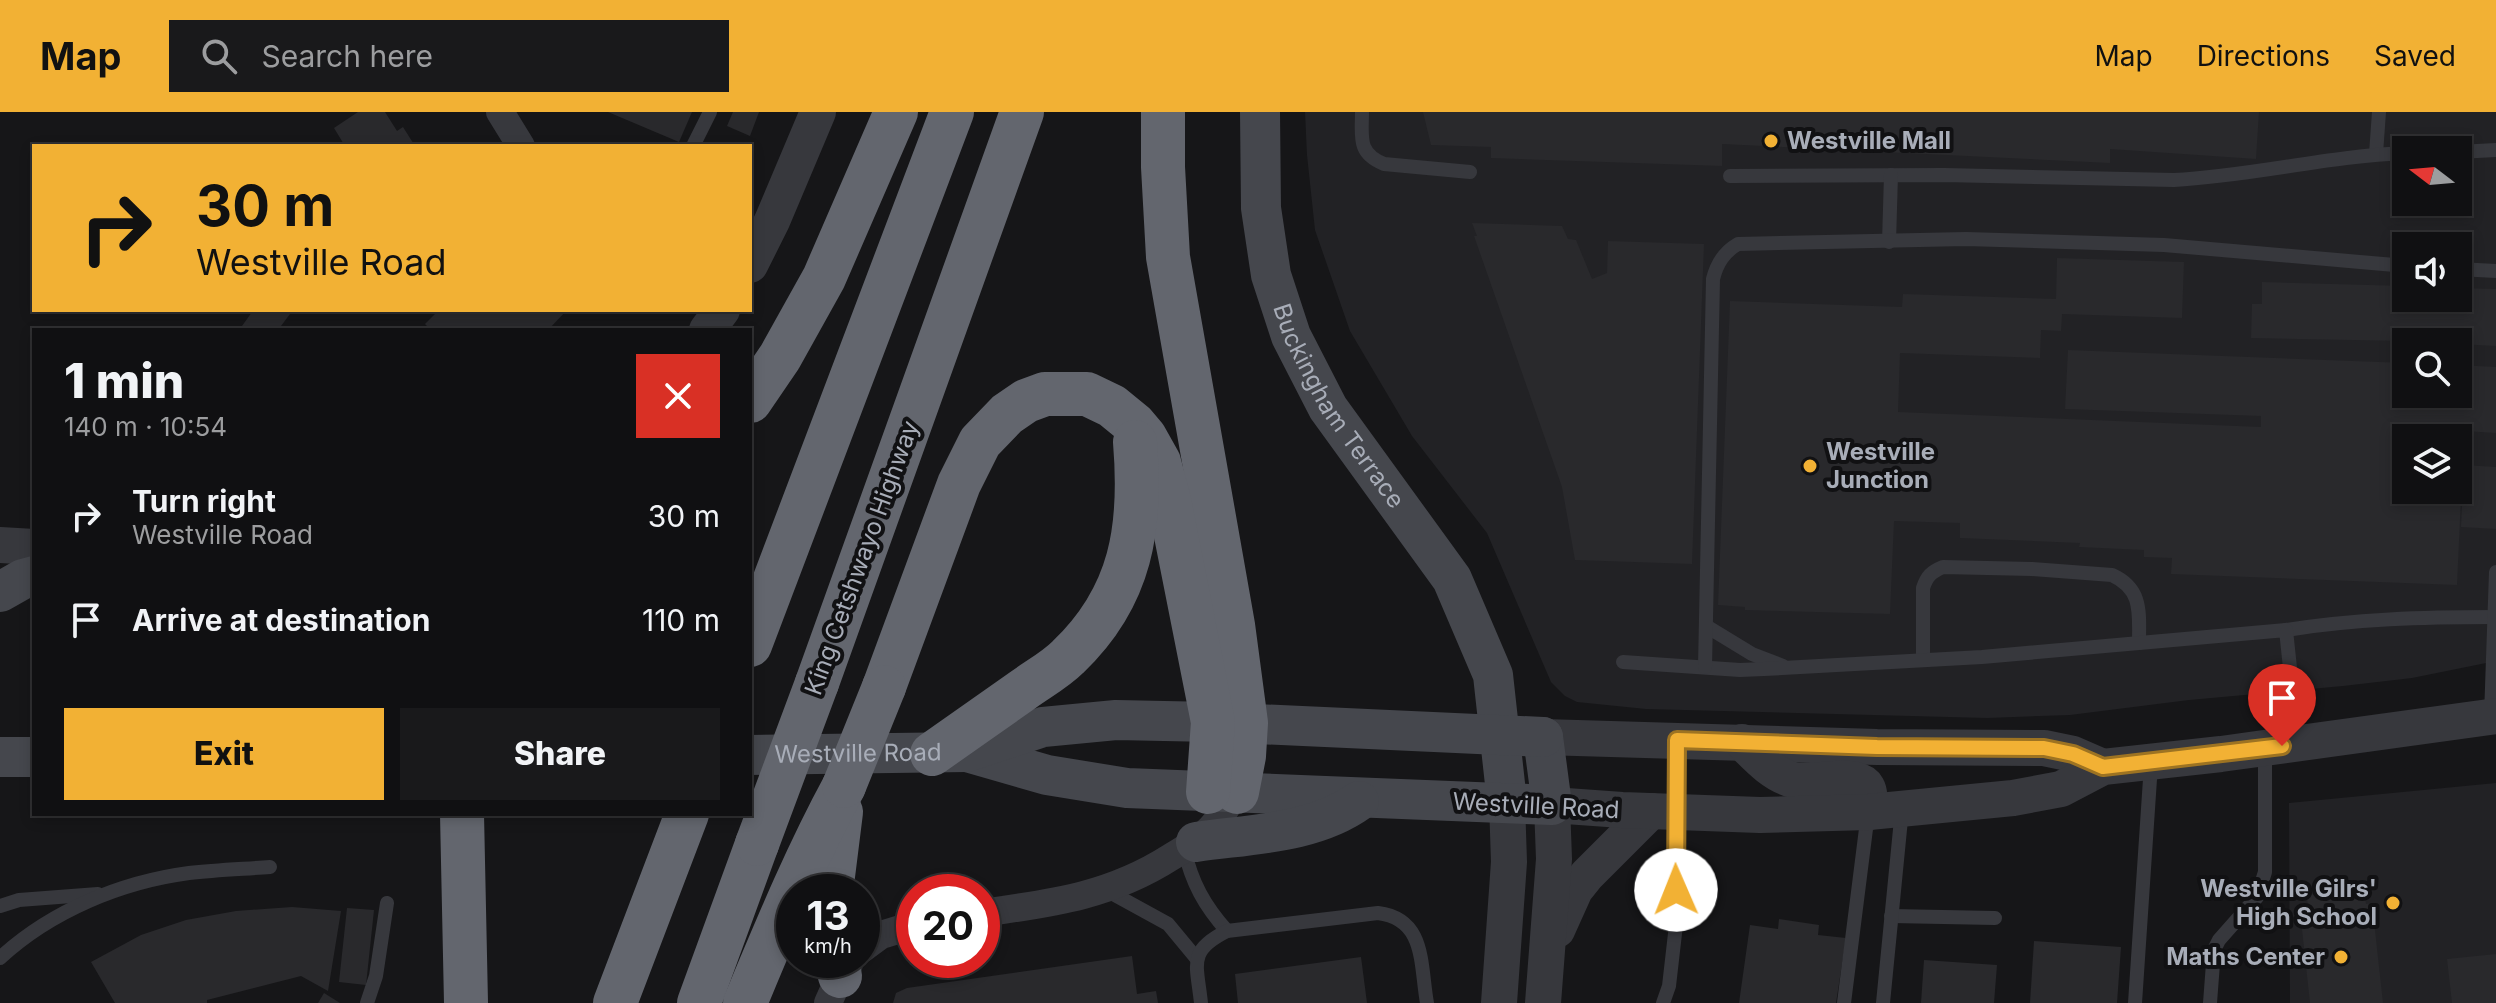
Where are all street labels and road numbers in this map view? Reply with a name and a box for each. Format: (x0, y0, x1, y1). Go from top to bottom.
street label: Buckingham Terrace (1267, 300, 1411, 514)
street label: King Cetshwayo Highway (798, 417, 925, 699)
street label: Westville Road (774, 737, 942, 769)
street label: Westville Road (1452, 787, 1620, 824)

